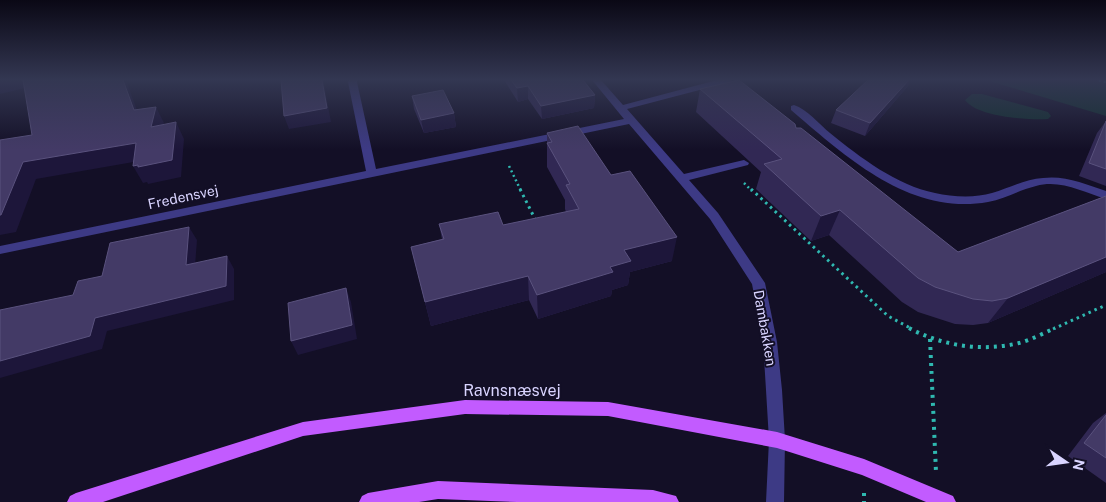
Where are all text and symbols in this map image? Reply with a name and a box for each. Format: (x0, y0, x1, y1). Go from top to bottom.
street label: Fredensvej (146, 182, 220, 212)
street label: Dambakken (750, 289, 780, 367)
street label: Ravnsnæsvej (463, 381, 561, 400)
north arrow (1041, 437, 1091, 487)
text: N (1070, 458, 1088, 472)

